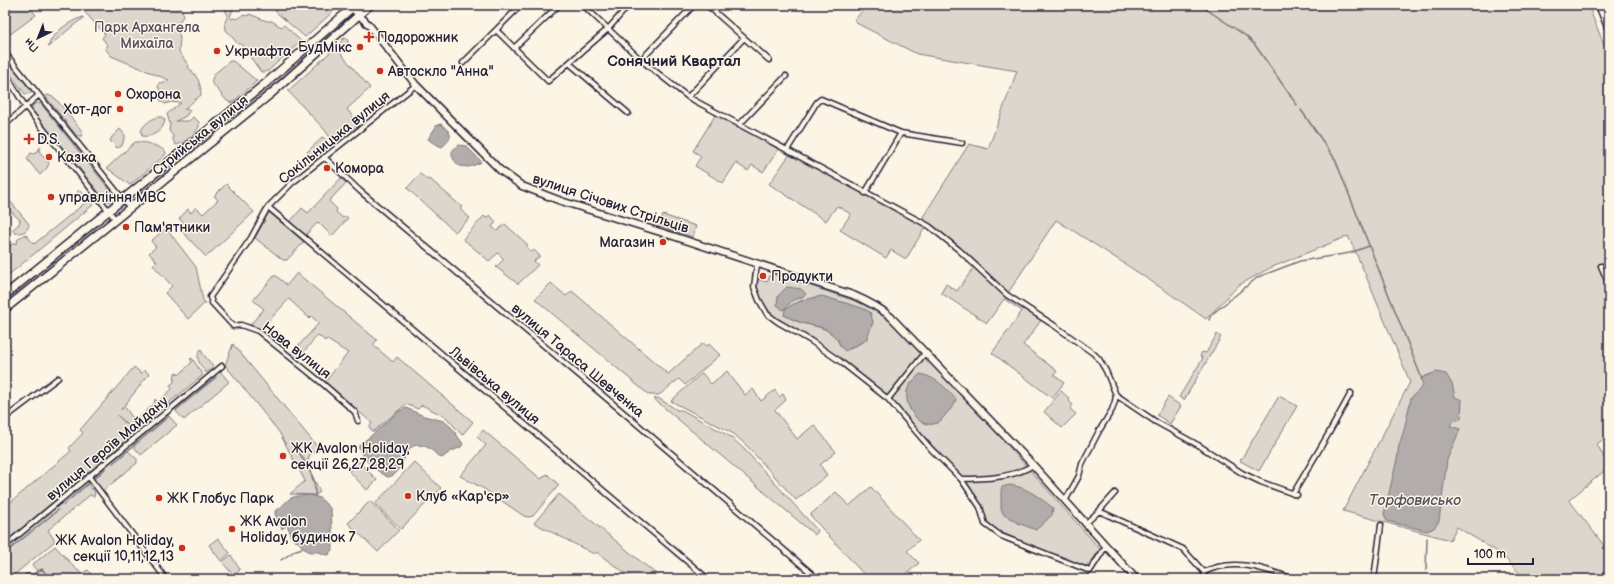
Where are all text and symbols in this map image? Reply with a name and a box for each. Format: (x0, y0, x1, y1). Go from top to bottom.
north arrow (18, 18, 58, 58)
park label: Парк Архангела Михаїла (94, 19, 201, 52)
place label: Подорожник (377, 29, 459, 46)
marker: Подорожник (364, 32, 374, 42)
text: Пн (22, 35, 41, 55)
place label: БудМікс (298, 39, 352, 56)
marker: БудМікс (355, 42, 365, 52)
place label: Укрнафта (225, 43, 292, 60)
marker: Укрнафта (212, 46, 222, 56)
district label: Сонячний Квартал (607, 52, 741, 71)
place label: Автоскло "Анна" (387, 63, 494, 80)
marker: Автоскло "Анна" (375, 66, 385, 76)
place label: Охорона (126, 86, 182, 103)
street label: Сокільницька вулиця (275, 87, 394, 188)
marker: Охорона (113, 89, 123, 99)
street label: Стрийська вулиця (149, 91, 252, 179)
place label: Хот-дог (64, 101, 113, 118)
marker: Хот-дог (115, 104, 125, 114)
place label: D.S. (37, 131, 60, 148)
marker: D.S. (24, 134, 34, 144)
place label: Казка (57, 149, 97, 166)
marker: Казка (44, 152, 54, 162)
place label: Комора (335, 160, 385, 177)
marker: Комора (322, 163, 332, 173)
street label: вулиця Січових Стрільців (531, 170, 692, 237)
place label: управління МВС (59, 189, 166, 206)
marker: управління МВС (46, 192, 56, 202)
place label: Пам'ятники (134, 219, 210, 236)
marker: Пам'ятники (121, 222, 131, 232)
place label: Магазин (599, 234, 655, 251)
marker: Магазин (658, 237, 668, 247)
place label: Продукти (771, 268, 833, 285)
marker: Продукти (758, 271, 768, 281)
street label: вулиця Тараса Шевченка (508, 300, 648, 421)
street label: Нова вулиця (259, 318, 335, 383)
street label: Львівська вулиця (445, 342, 543, 428)
street label: вулиця Героїв Майдану (43, 392, 172, 504)
place label: ЖК Avalon Holiday, секції 26,27,28,29 (291, 440, 410, 473)
marker: ЖК Avalon Holiday, секції 26,27,28,29 (278, 451, 288, 461)
place label: Клуб «Кар'єр» (416, 488, 510, 505)
place label: ЖК Глобус Парк (167, 490, 274, 507)
marker: Клуб «Кар'єр» (403, 491, 413, 501)
water label: Торфовисько (1369, 491, 1461, 510)
marker: ЖК Глобус Парк (154, 493, 164, 503)
place label: ЖК Avalon Holiday, будинок 7 (240, 513, 356, 546)
marker: ЖК Avalon Holiday, будинок 7 (227, 524, 237, 534)
place label: ЖК Avalon Holiday, секції 10,11,12,13 (55, 532, 174, 565)
scale bar (1468, 540, 1533, 566)
marker: ЖК Avalon Holiday, секції 10,11,12,13 (177, 543, 187, 553)
text: 100 m (1474, 547, 1506, 562)

